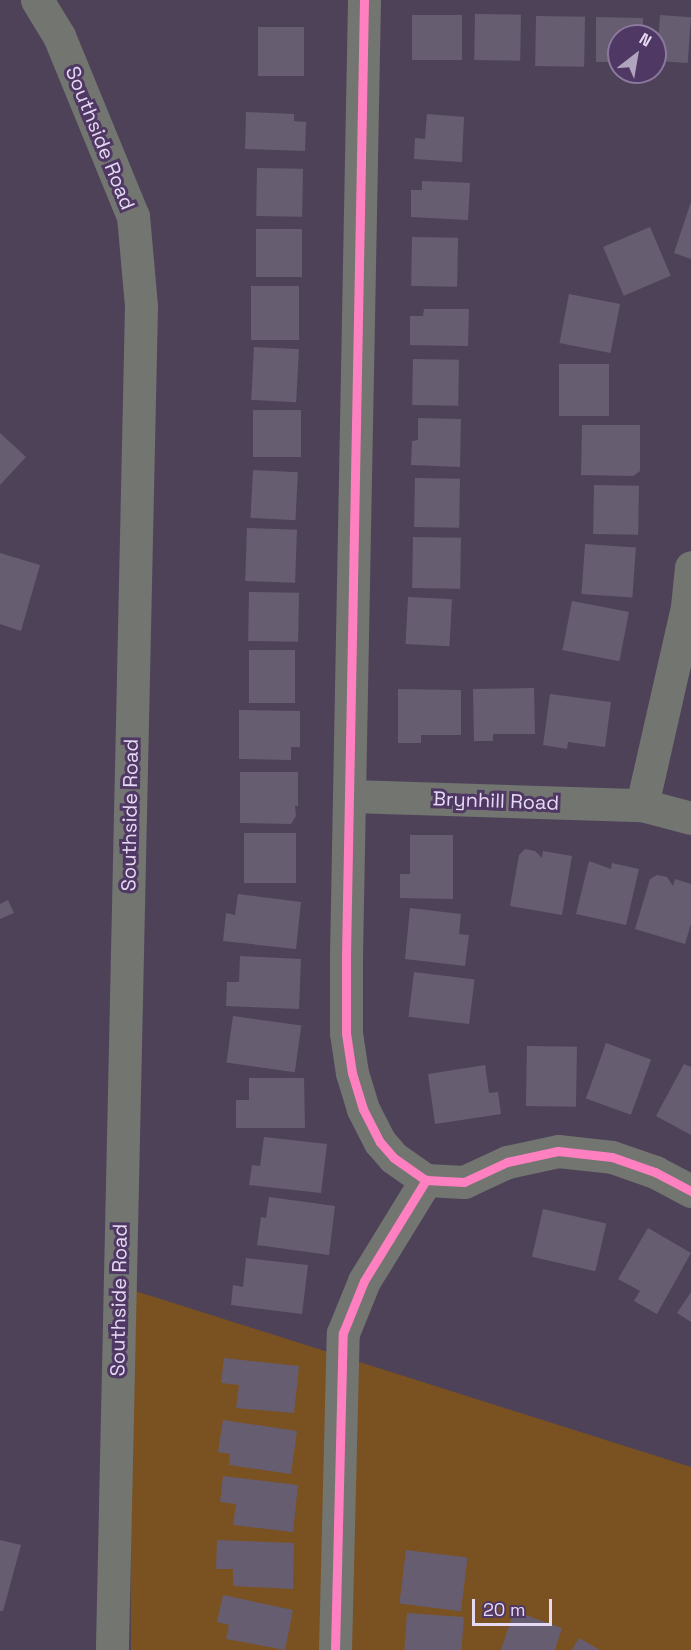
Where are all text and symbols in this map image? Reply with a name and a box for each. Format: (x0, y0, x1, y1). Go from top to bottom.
north arrow (607, 24, 667, 84)
text: N (635, 28, 655, 52)
street label: Southside Road (60, 63, 140, 213)
street label: Southside Road (117, 738, 143, 892)
street label: Brynhill Road (432, 787, 560, 815)
street label: Southside Road (106, 1223, 132, 1377)
scale bar (475, 1587, 554, 1625)
text: 20 m (483, 1598, 526, 1621)

